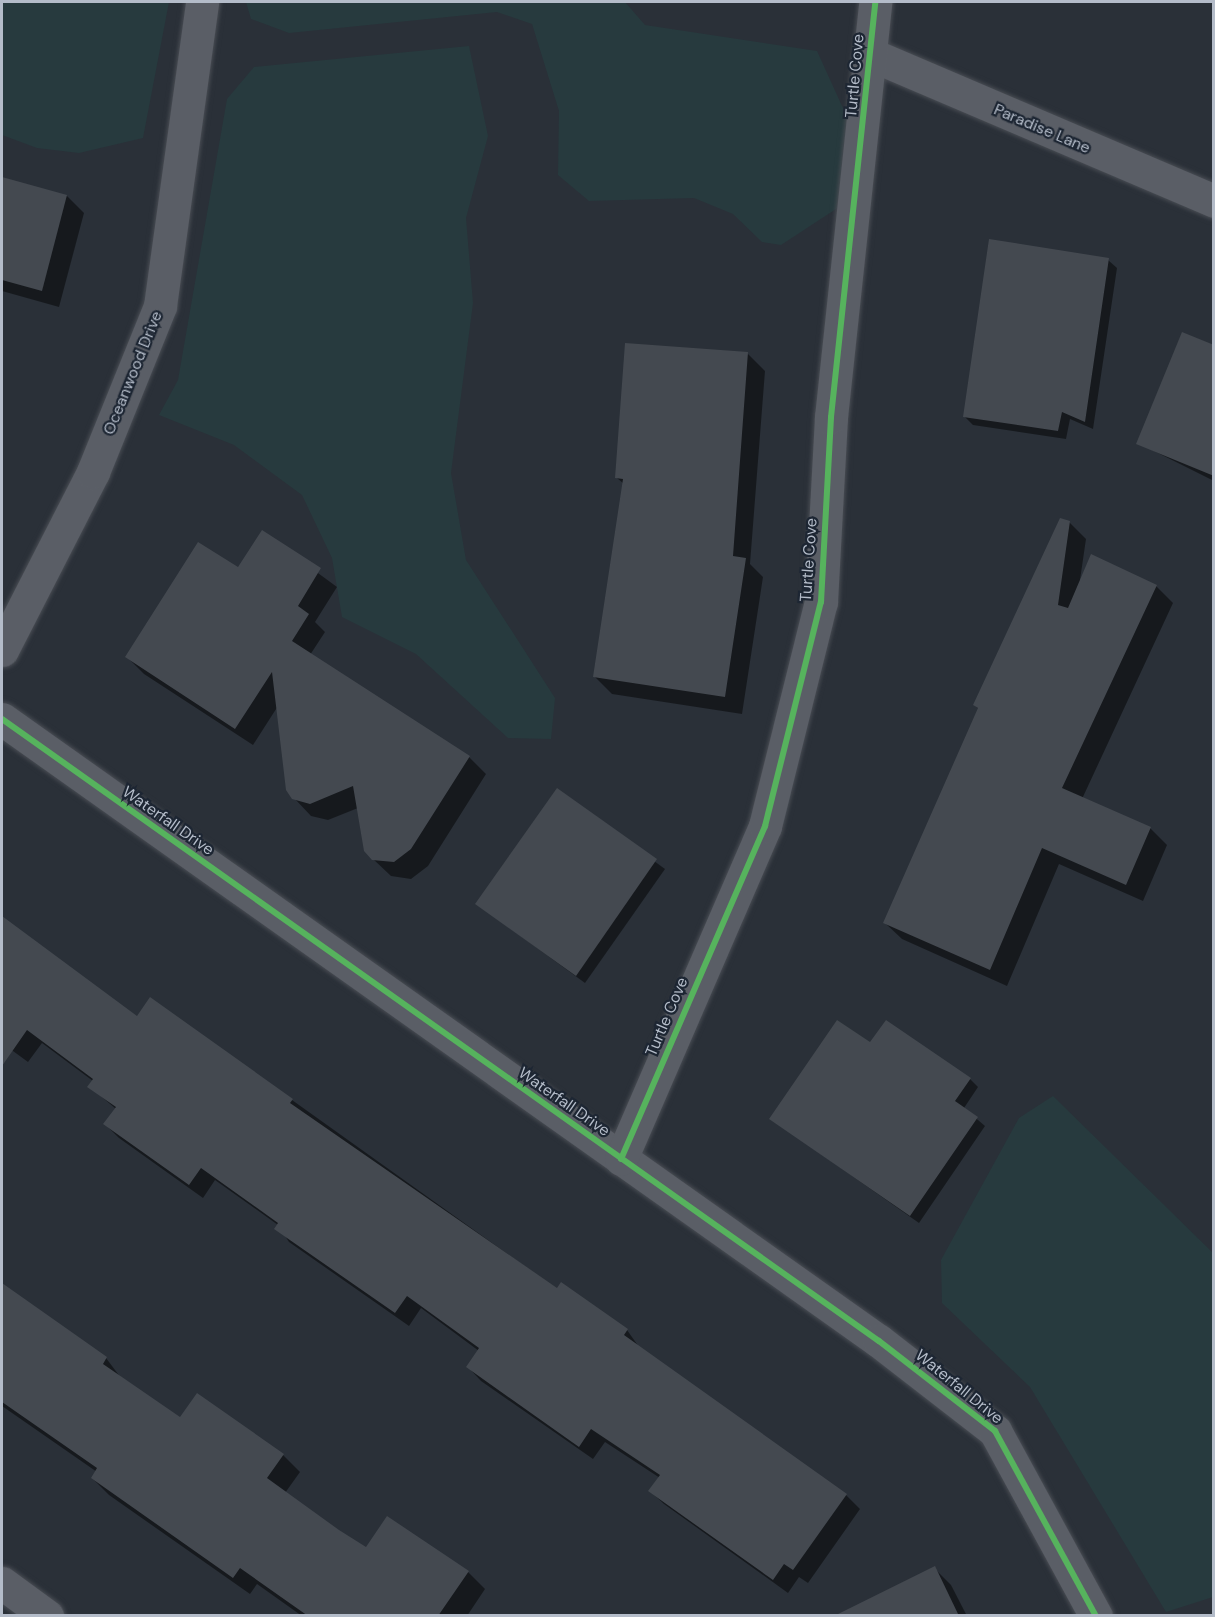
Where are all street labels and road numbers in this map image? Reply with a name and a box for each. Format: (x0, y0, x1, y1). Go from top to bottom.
street label: Turtle Cove (842, 33, 868, 119)
street label: Paradise Lane (991, 100, 1093, 158)
street label: Oceanwood Drive (99, 308, 167, 438)
street label: Turtle Cove (796, 517, 822, 603)
street label: Waterfall Drive (119, 782, 217, 860)
street label: Turtle Cove (642, 975, 692, 1059)
street label: Waterfall Drive (515, 1063, 613, 1141)
street label: Waterfall Drive (911, 1346, 1007, 1428)

